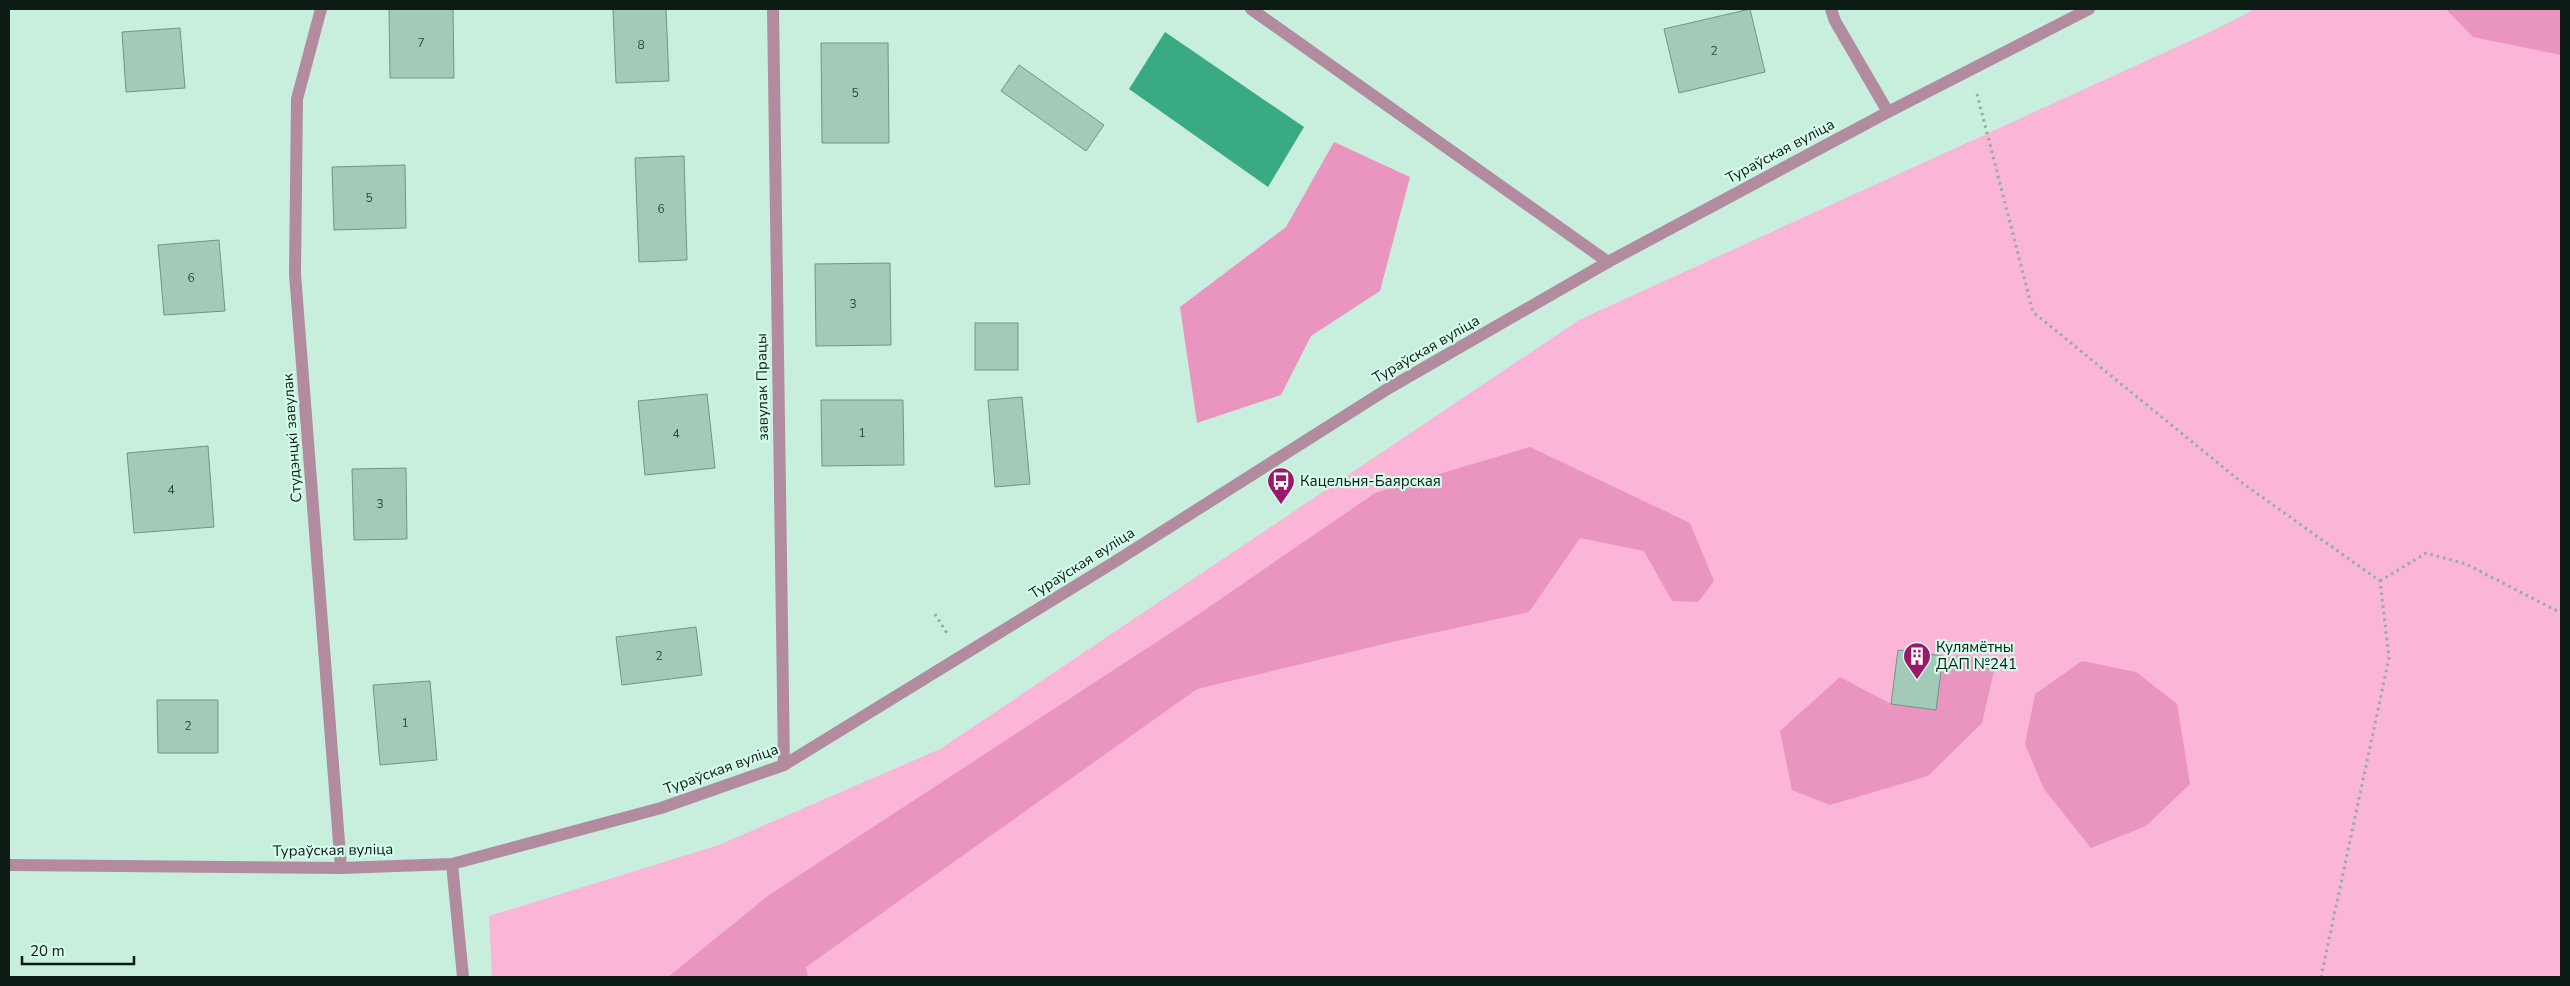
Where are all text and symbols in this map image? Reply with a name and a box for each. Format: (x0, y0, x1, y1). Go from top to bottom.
house number: 7 (417, 35, 425, 51)
house number: 8 (637, 37, 645, 53)
house number: 2 (1710, 43, 1718, 59)
house number: 5 (851, 85, 859, 101)
street label: Тураўская вуліца (1722, 114, 1838, 188)
house number: 5 (365, 190, 373, 206)
house number: 6 (657, 201, 665, 217)
house number: 6 (187, 270, 195, 286)
house number: 3 (849, 296, 857, 312)
street label: Тураўская вуліца (1369, 310, 1483, 388)
street label: завулак Працы (751, 333, 773, 441)
street label: Студэнцкі завулак (277, 373, 306, 503)
house number: 1 (858, 425, 866, 441)
house number: 4 (672, 426, 680, 442)
bus stop icon: Кацельня-Баярская (1266, 466, 1296, 505)
place label: Кацельня-Баярская (1300, 471, 1441, 491)
house number: 4 (167, 482, 175, 498)
house number: 3 (376, 496, 384, 512)
street label: Тураўская вуліца (1026, 523, 1138, 603)
place label: Кулямётны ДАП №241 (1936, 637, 2017, 674)
building icon: Кулямётны ДАП №241 (1902, 641, 1932, 680)
house number: 2 (655, 648, 663, 664)
house number: 1 (401, 715, 409, 731)
house number: 2 (184, 718, 192, 734)
street label: Тураўская вуліца (661, 739, 781, 799)
street label: Тураўская вуліца (273, 839, 393, 861)
scale bar (22, 934, 135, 966)
text: 20 m (30, 941, 65, 961)

